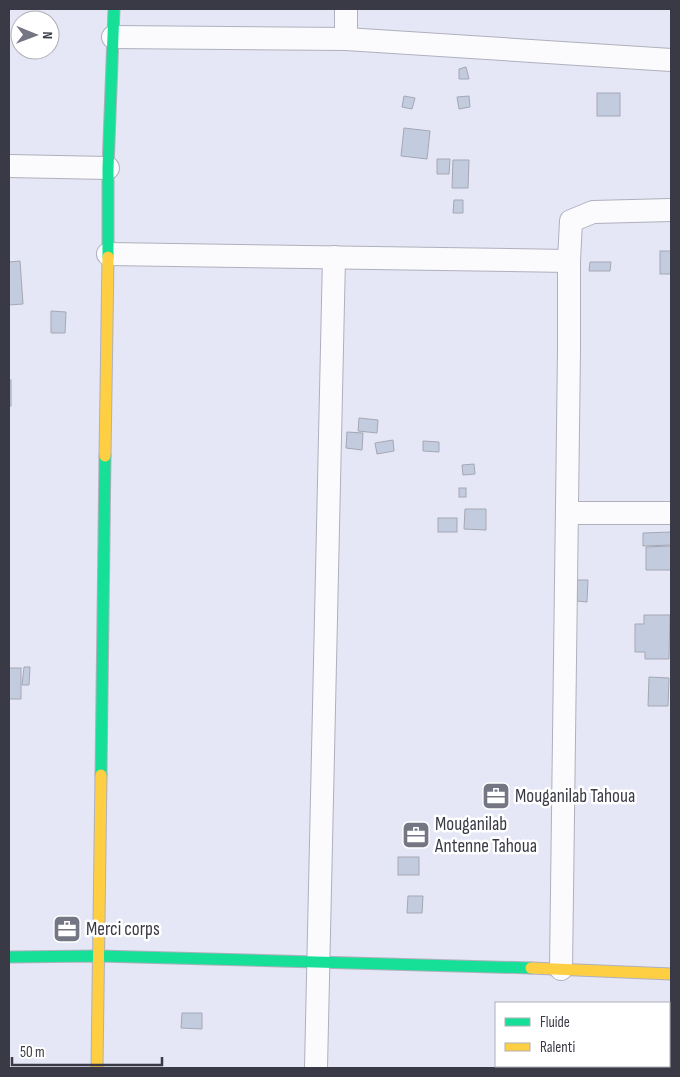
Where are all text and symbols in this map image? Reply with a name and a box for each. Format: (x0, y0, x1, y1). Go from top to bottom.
north arrow (10, 10, 60, 60)
text: N (39, 31, 56, 39)
office icon: Mouganilab Tahoua (481, 781, 511, 811)
place label: Mouganilab Tahoua (515, 785, 635, 808)
place label: Mouganilab Antenne Tahoua (434, 813, 537, 858)
office icon: Mouganilab Antenne Tahoua (401, 820, 431, 850)
office icon: Merci corps (52, 914, 82, 944)
place label: Merci corps (86, 918, 160, 941)
legend (495, 1002, 670, 1067)
text: Fluide (540, 1013, 570, 1032)
scale bar (12, 1034, 162, 1066)
text: Ralenti (540, 1038, 575, 1057)
text: 50 m (20, 1043, 45, 1062)

